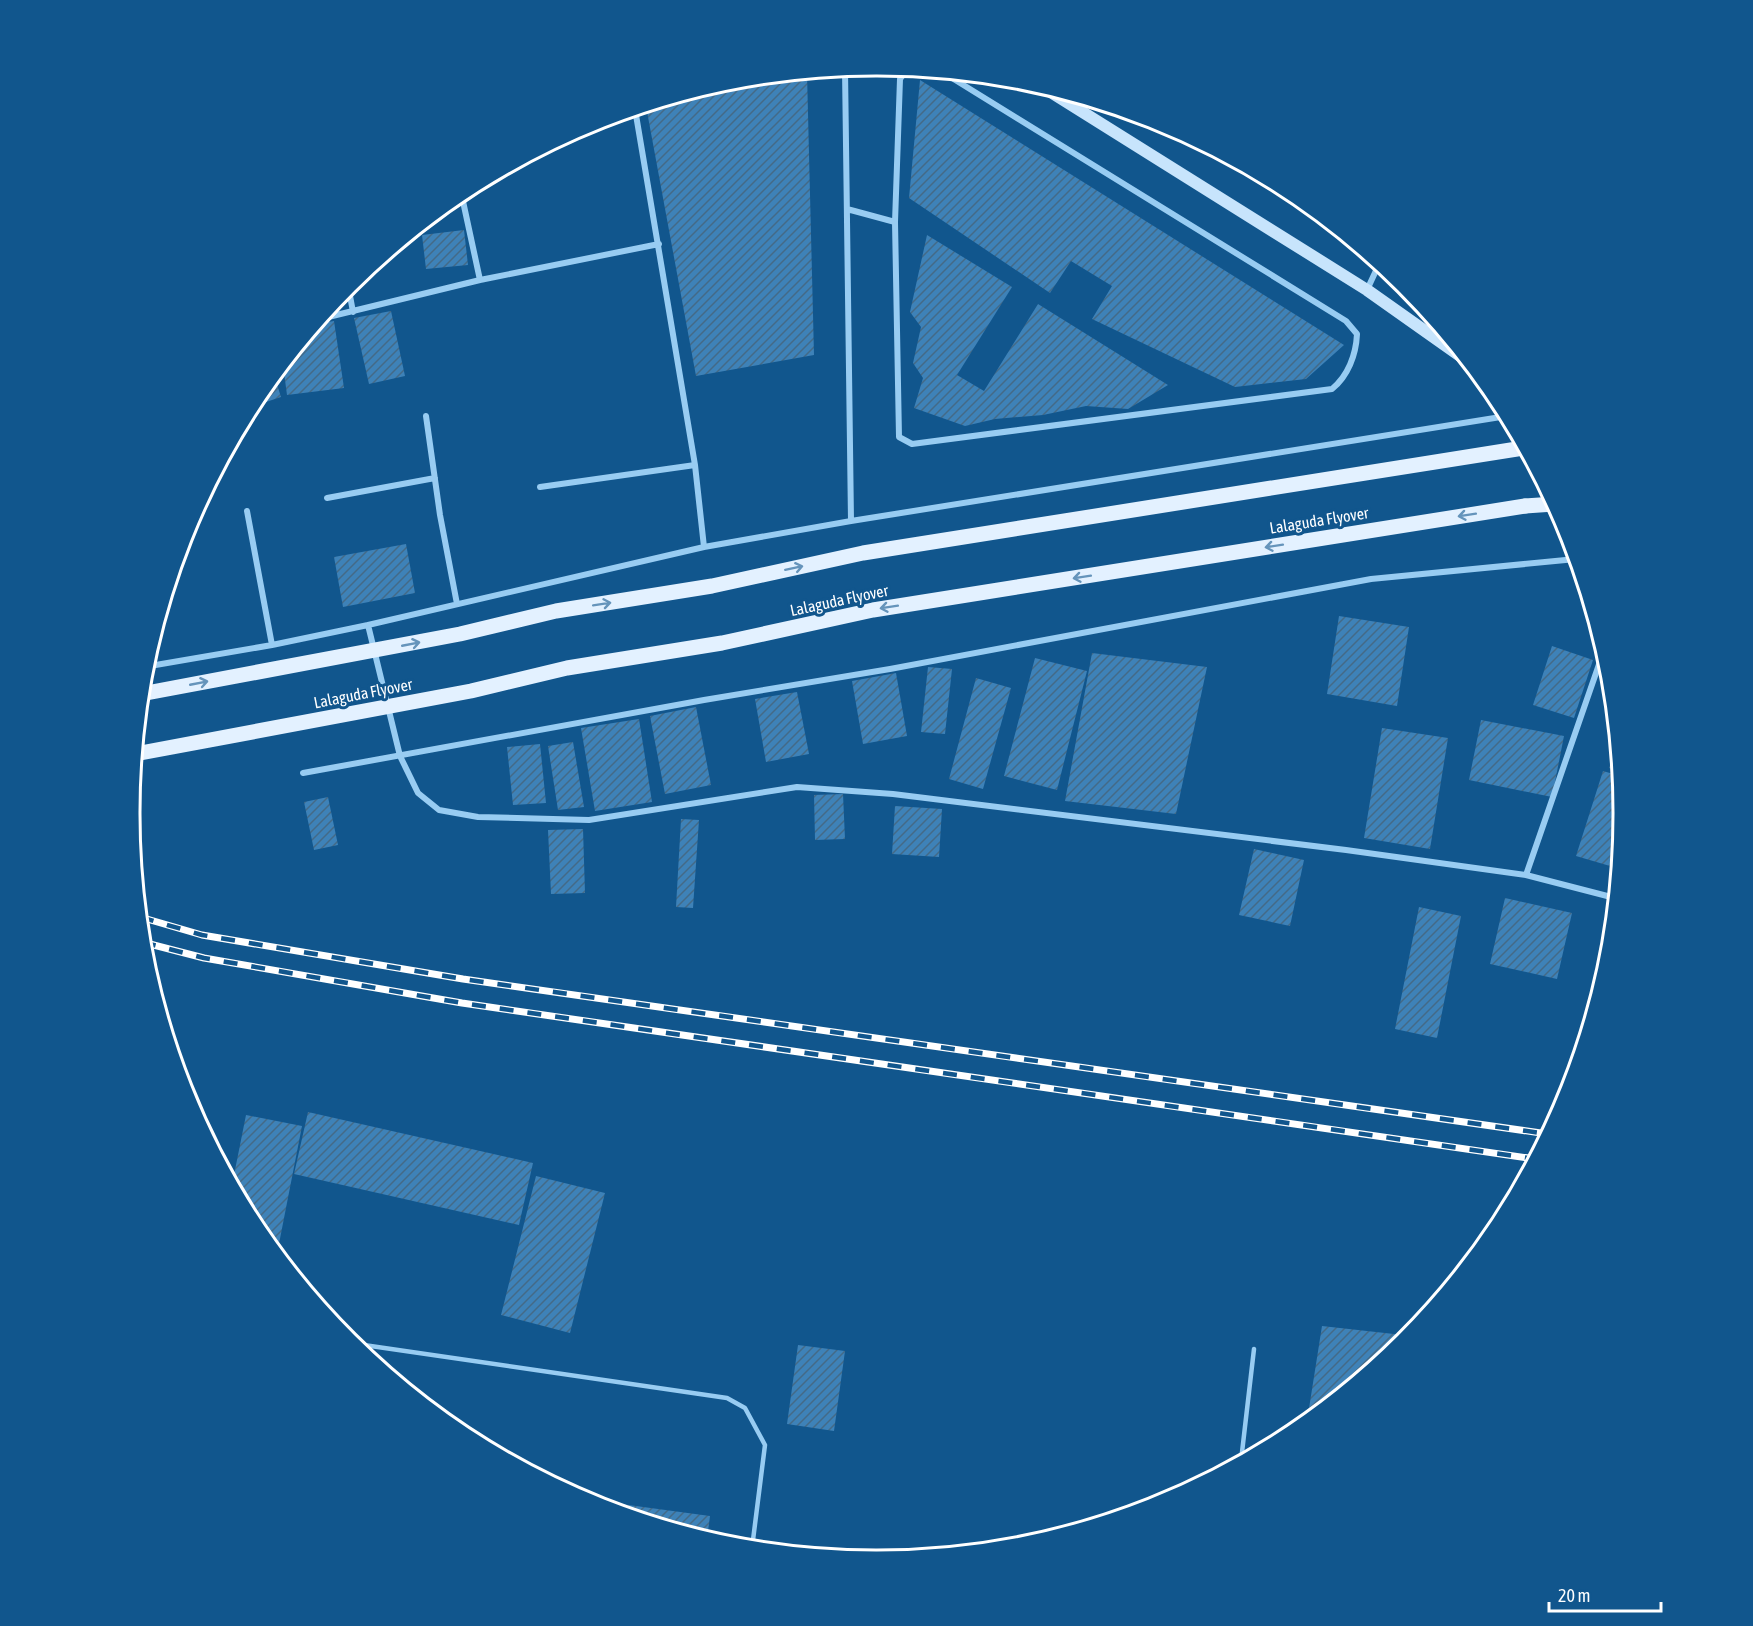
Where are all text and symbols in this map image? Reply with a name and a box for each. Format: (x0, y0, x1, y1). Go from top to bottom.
street label: Lalaguda Flyover (1268, 503, 1370, 538)
one-way arrow (1458, 510, 1477, 521)
one-way arrow (1265, 541, 1285, 552)
one-way arrow (784, 562, 803, 574)
one-way arrow (1072, 571, 1092, 582)
street label: Lalaguda Flyover (788, 581, 890, 620)
one-way arrow (591, 598, 611, 609)
one-way arrow (880, 602, 900, 613)
one-way arrow (401, 638, 420, 649)
street label: Lalaguda Flyover (312, 675, 414, 712)
one-way arrow (188, 677, 208, 688)
scale bar (1549, 1575, 1662, 1613)
text: 20 m (1558, 1585, 1590, 1606)

